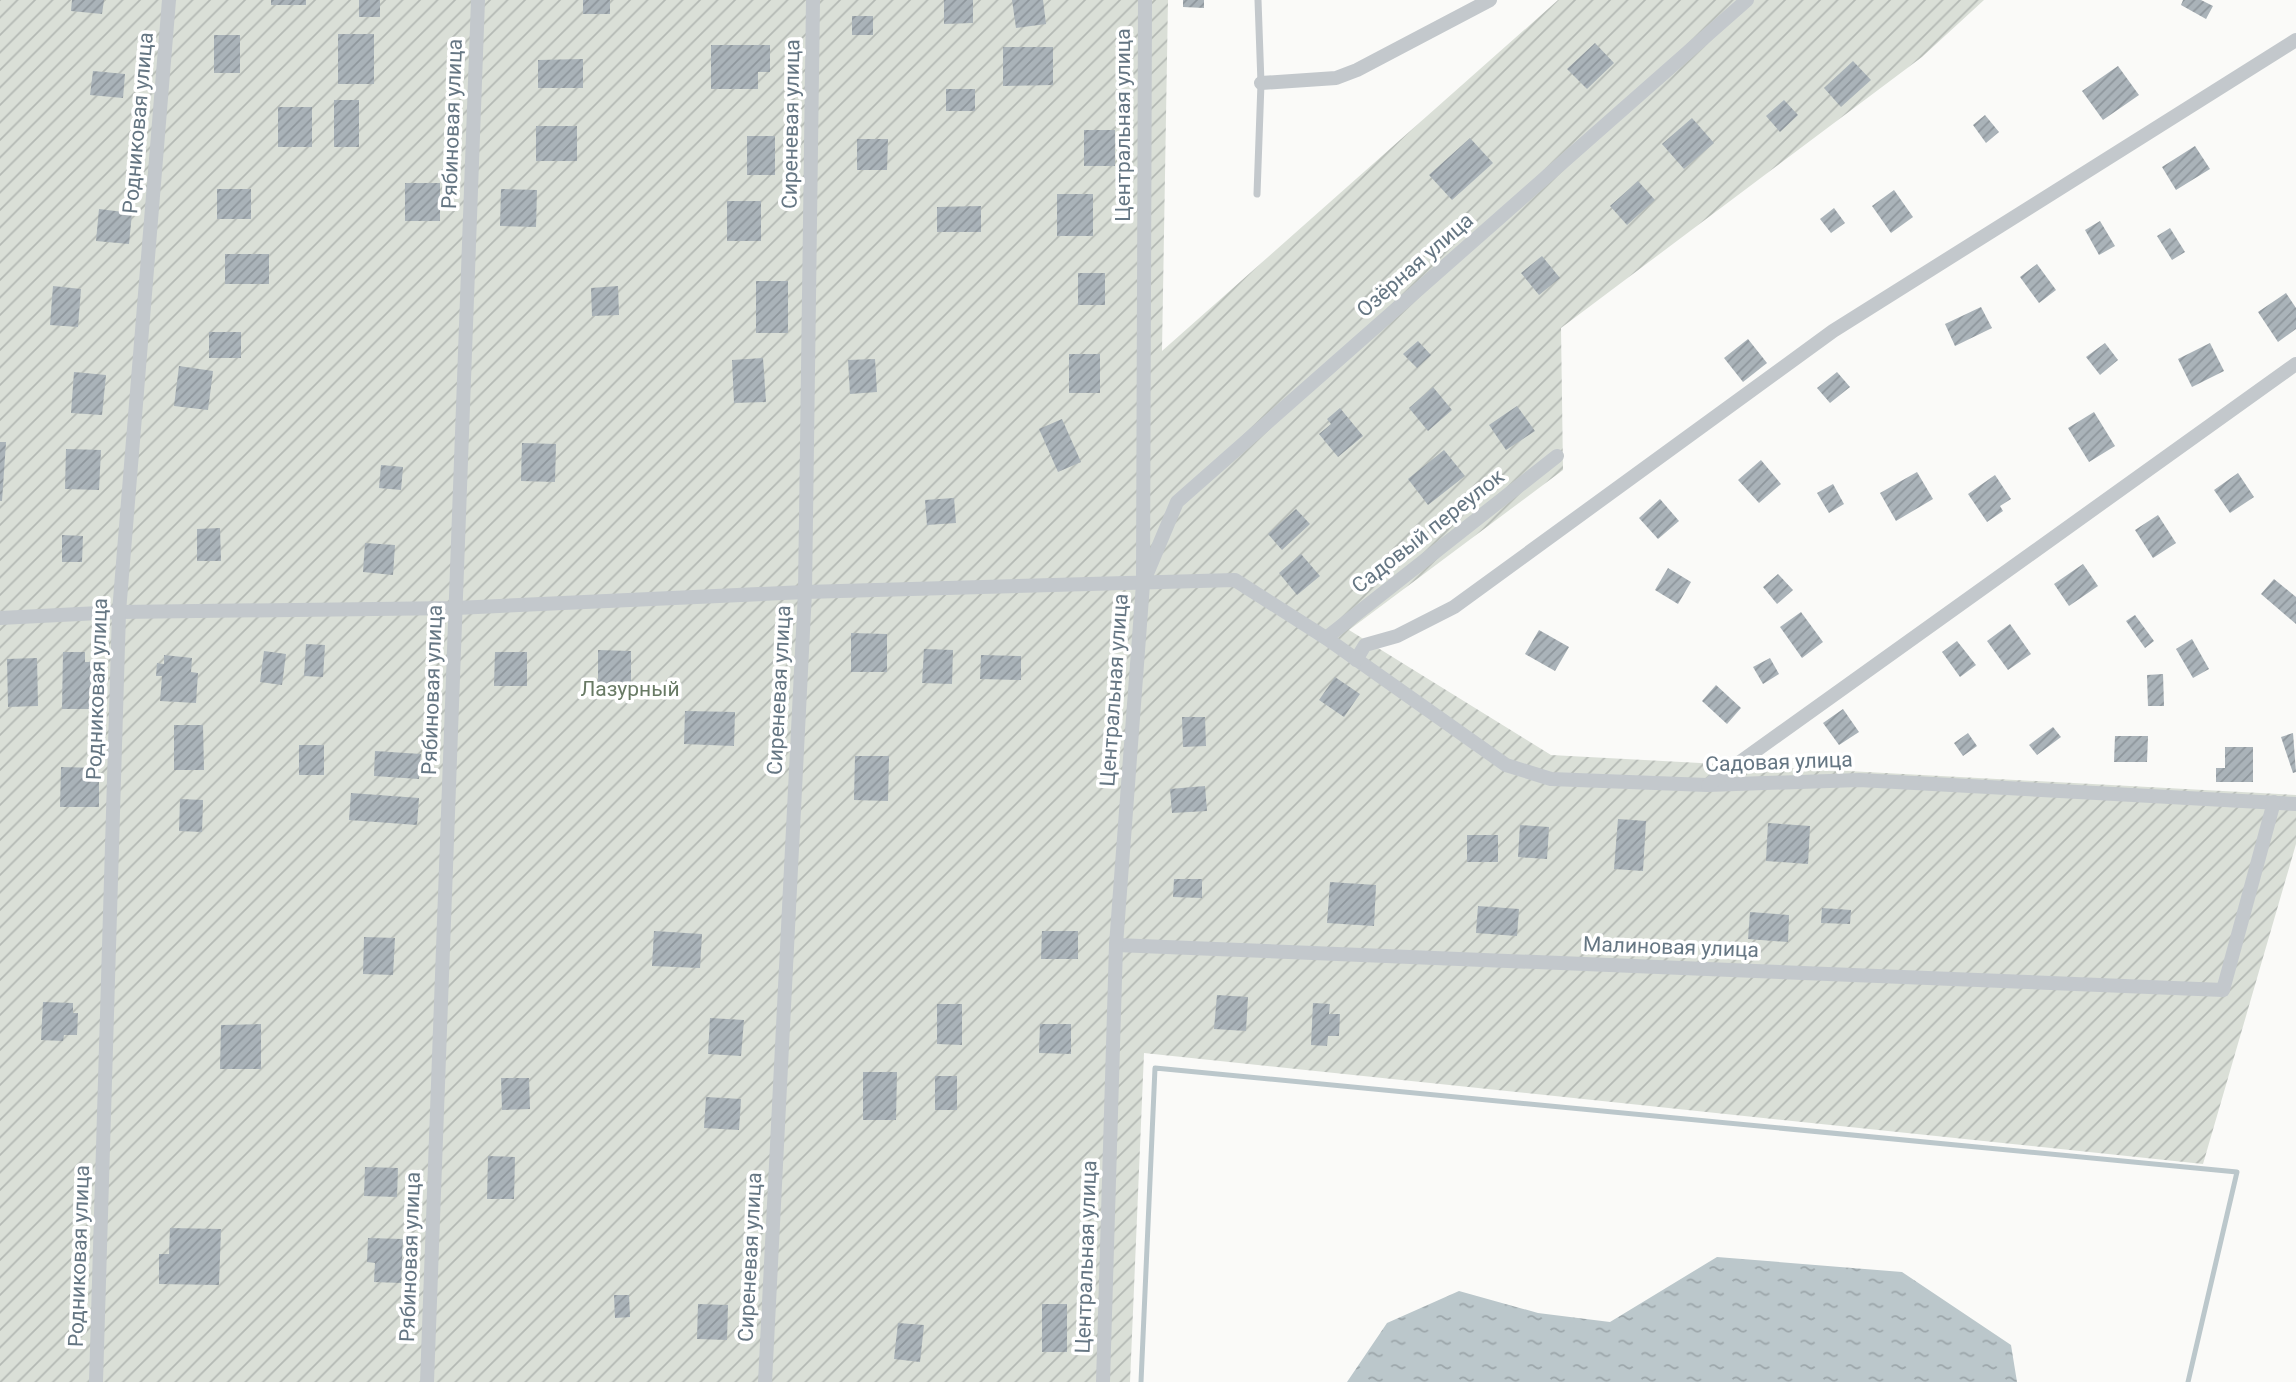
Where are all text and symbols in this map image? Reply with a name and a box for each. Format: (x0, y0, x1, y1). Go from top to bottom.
street label: Центральная улица (1111, 28, 1135, 222)
street label: Родниковая улица (118, 31, 158, 215)
street label: Рябиновая улица (437, 39, 467, 209)
street label: Сиреневая улица (778, 39, 804, 209)
street label: Озёрная улица (1352, 208, 1478, 322)
street label: Садовый переулок (1347, 464, 1509, 598)
street label: Центральная улица (1095, 593, 1133, 787)
street label: Родниковая улица (82, 598, 112, 780)
street label: Рябиновая улица (417, 605, 447, 775)
street label: Сиреневая улица (763, 605, 795, 775)
park label: Лазурный (580, 677, 680, 701)
street label: Садовая улица (1705, 747, 1853, 777)
street label: Малиновая улица (1583, 932, 1759, 962)
street label: Центральная улица (1071, 1160, 1101, 1354)
street label: Родниковая улица (64, 1165, 94, 1347)
street label: Рябиновая улица (395, 1172, 425, 1342)
street label: Сиреневая улица (734, 1172, 766, 1342)

